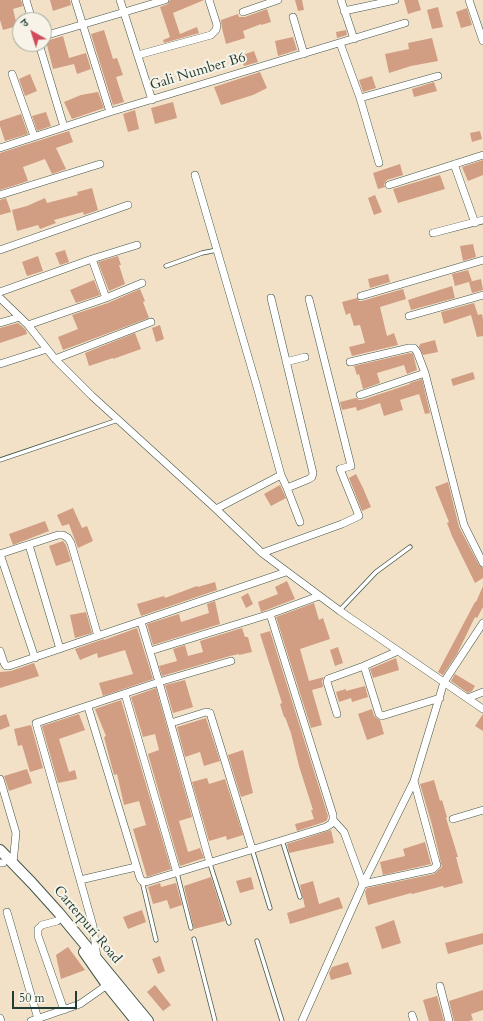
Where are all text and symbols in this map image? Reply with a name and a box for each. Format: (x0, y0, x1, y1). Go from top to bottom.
north arrow (12, 12, 52, 52)
text: उ (18, 15, 32, 31)
street label: Gali Number B6 (148, 49, 248, 95)
street label: Carterpuri Road (50, 883, 124, 967)
scale bar (14, 983, 79, 1009)
text: 50 m (19, 990, 45, 1006)

